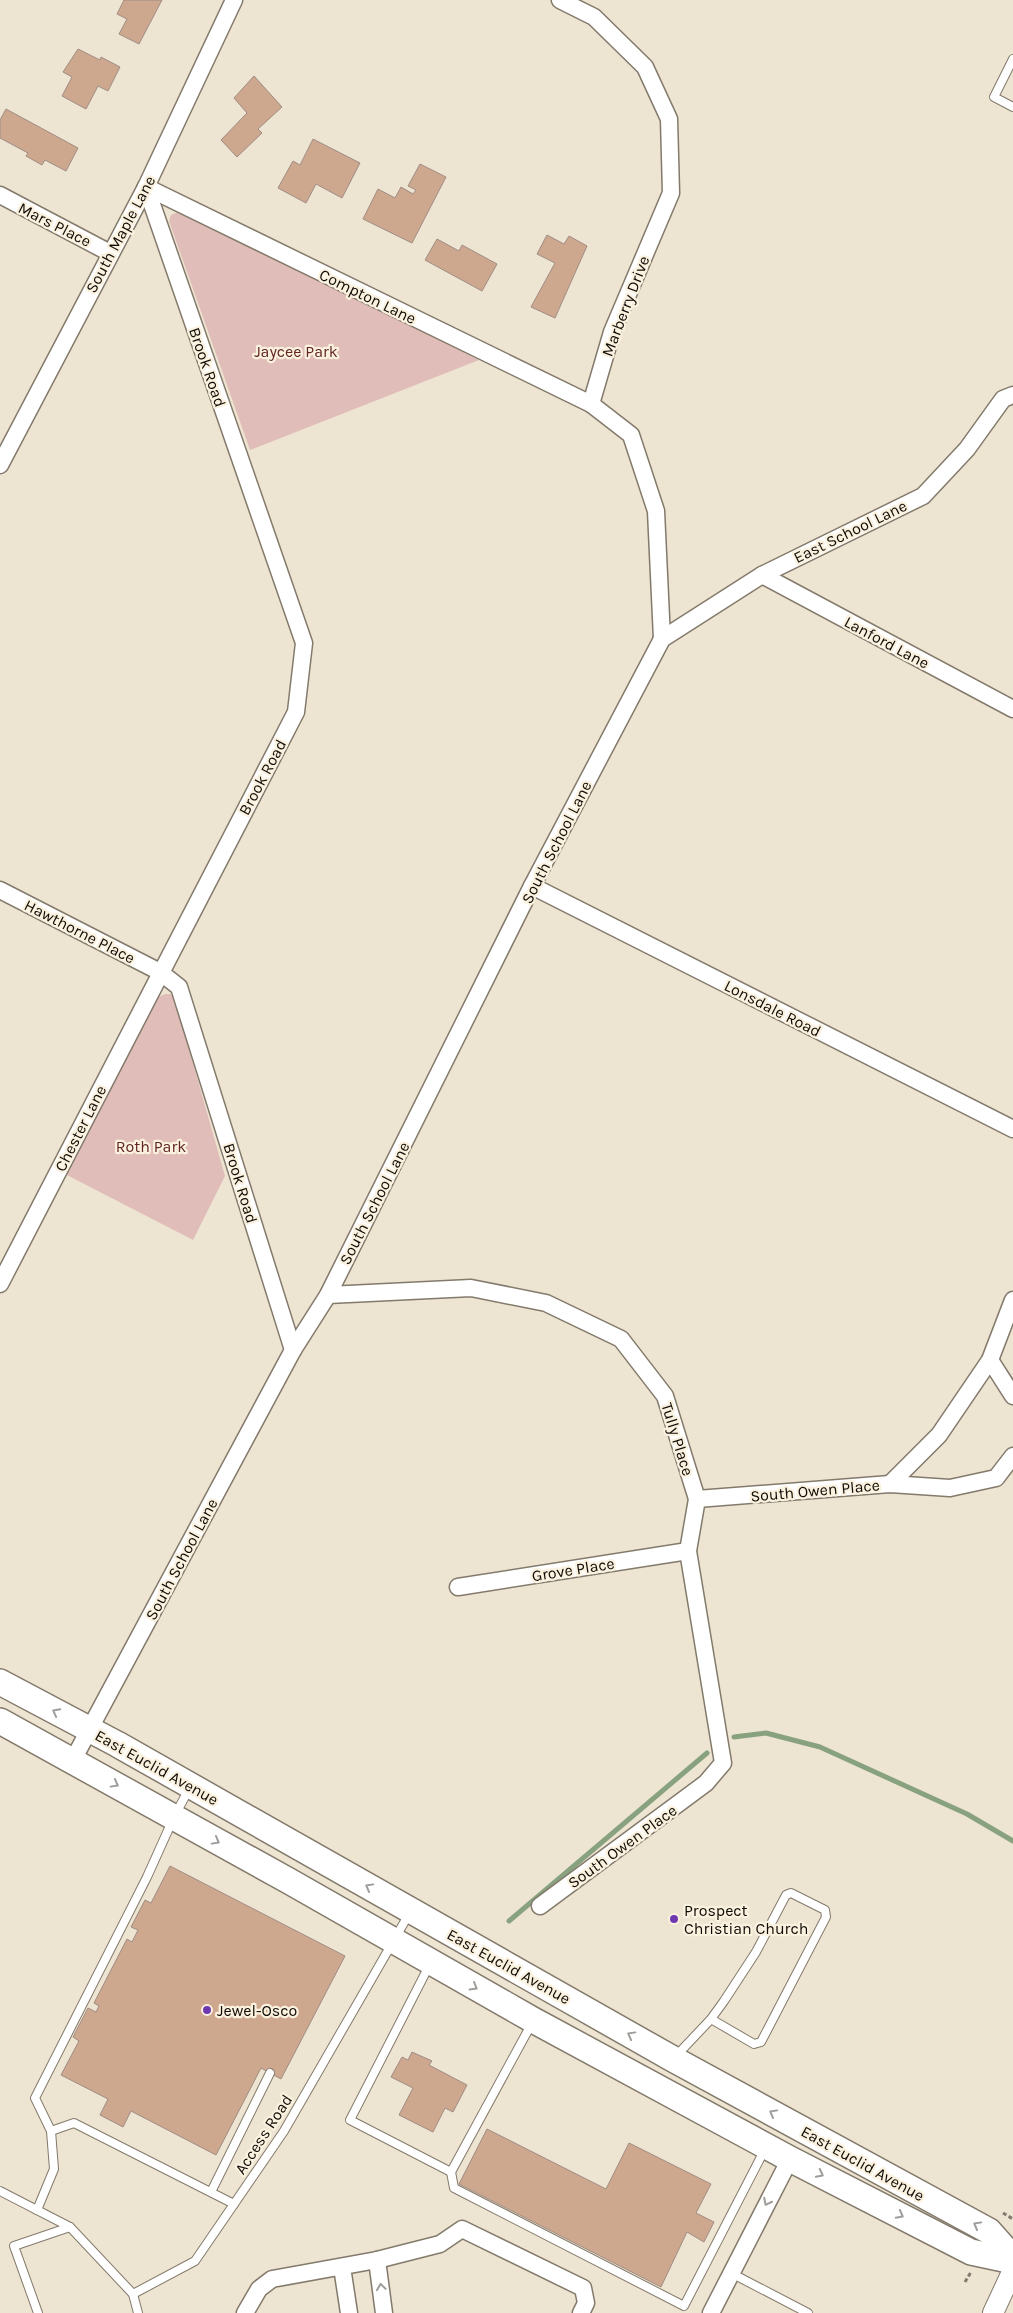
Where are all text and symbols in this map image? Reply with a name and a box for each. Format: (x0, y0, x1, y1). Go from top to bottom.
street label: South Maple Lane (82, 172, 159, 296)
street label: Mars Place (15, 198, 94, 251)
street label: Marberry Drive (598, 253, 653, 359)
street label: Compton Lane (316, 265, 419, 328)
street label: Brook Road (185, 325, 230, 409)
park label: Jaycee Park (254, 342, 338, 361)
street label: East School Lane (791, 496, 910, 567)
street label: Lanford Lane (841, 612, 932, 673)
street label: Brook Road (235, 736, 290, 818)
street label: South School Lane (517, 778, 596, 907)
street label: Hawthorne Place (21, 895, 138, 968)
street label: Lonsdale Road (721, 976, 824, 1041)
street label: Chester Lane (51, 1082, 110, 1174)
park label: Roth Park (116, 1137, 186, 1156)
street label: South School Lane (335, 1139, 414, 1268)
street label: Brook Road (219, 1141, 262, 1226)
street label: Tully Place (657, 1400, 698, 1478)
street label: South Owen Place (750, 1475, 881, 1506)
street label: South School Lane (141, 1495, 222, 1623)
street label: Grove Place (530, 1554, 616, 1585)
one-way arrow (53, 1708, 62, 1718)
street label: East Euclid Avenue (92, 1726, 222, 1809)
one-way arrow (110, 1778, 119, 1788)
street label: South Owen Place (564, 1801, 680, 1892)
one-way arrow (211, 1835, 220, 1845)
one-way arrow (365, 1883, 374, 1893)
place label: Prospect Christian Church (684, 1901, 808, 1938)
marker: Prospect Christian Church (668, 1913, 680, 1925)
street label: East Euclid Avenue (444, 1925, 574, 2008)
one-way arrow (468, 1980, 477, 1990)
place label: Jewel-Osco (217, 2001, 297, 2020)
marker: Jewel-Osco (201, 2004, 213, 2016)
one-way arrow (627, 2031, 636, 2041)
street label: Access Road (231, 2091, 296, 2178)
one-way arrow (770, 2110, 779, 2120)
street label: East Euclid Avenue (798, 2122, 928, 2205)
one-way arrow (815, 2168, 824, 2178)
one-way arrow (763, 2197, 773, 2206)
one-way arrow (895, 2209, 904, 2219)
one-way arrow (974, 2221, 983, 2231)
one-way arrow (376, 2282, 386, 2291)

